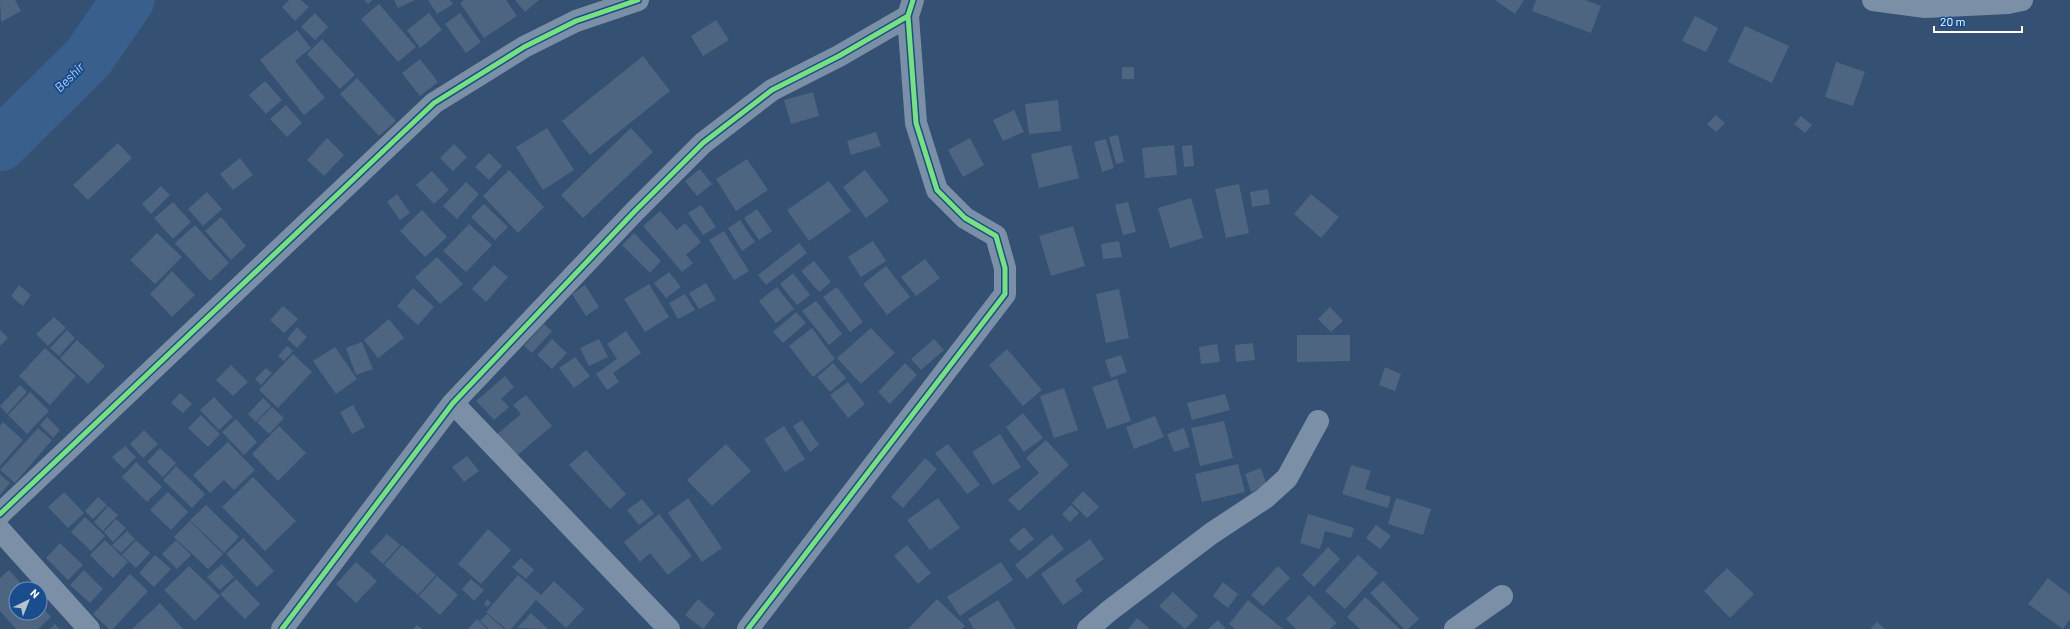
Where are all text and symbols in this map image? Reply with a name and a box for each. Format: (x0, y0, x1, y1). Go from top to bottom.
scale bar (1934, 8, 2022, 34)
text: 20 m (1940, 14, 1966, 28)
water label: Beshir (51, 59, 87, 95)
north arrow (8, 581, 48, 621)
text: N (28, 586, 42, 601)

